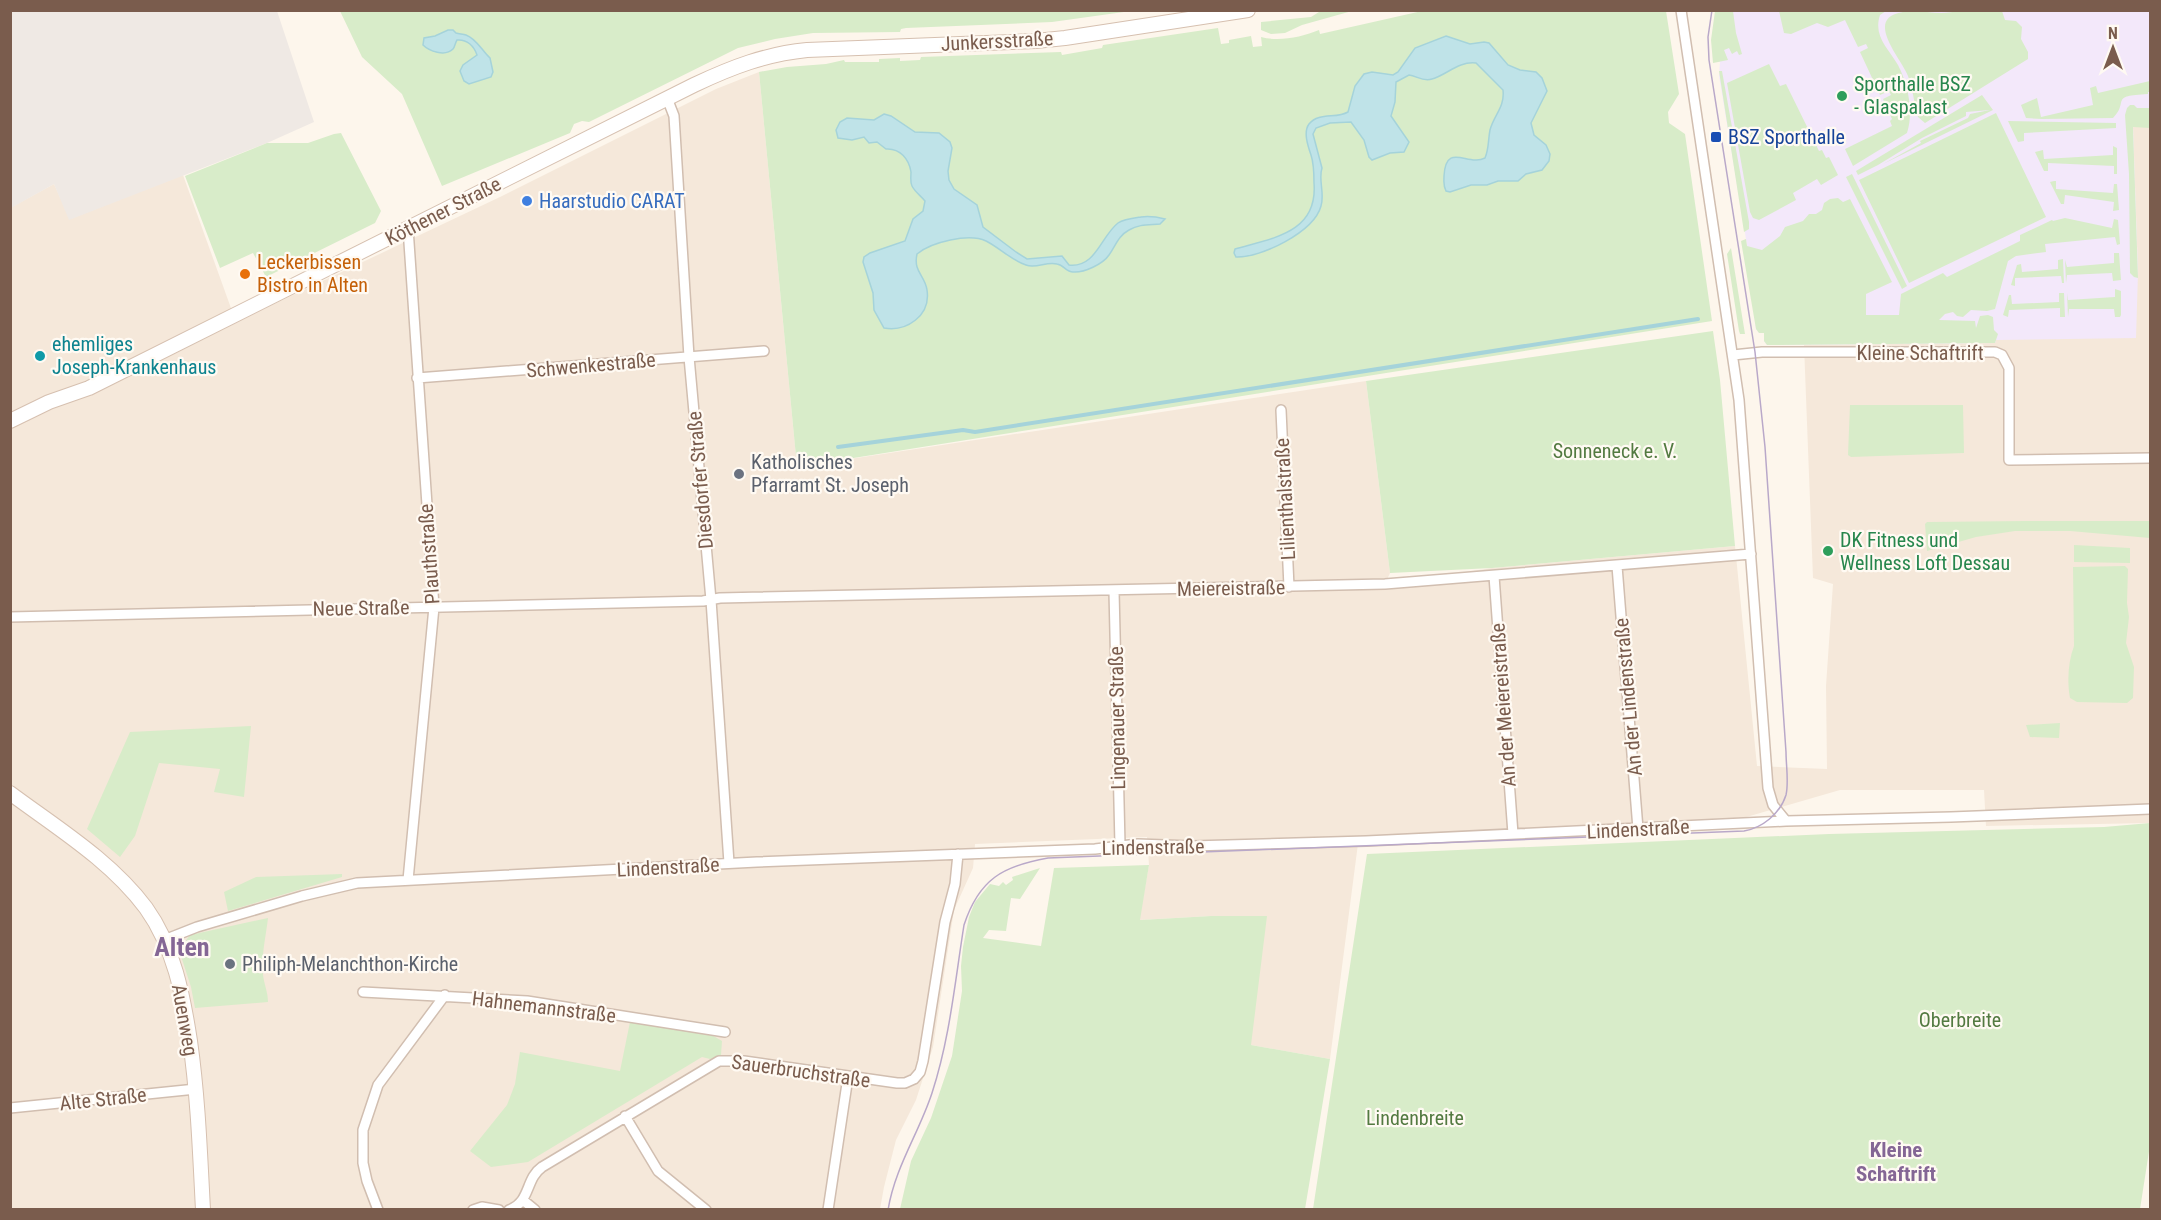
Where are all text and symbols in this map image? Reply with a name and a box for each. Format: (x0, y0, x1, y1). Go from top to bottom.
north arrow (2083, 18, 2143, 78)
text: N (2108, 24, 2118, 43)
street label: Junkersstraße (940, 26, 1054, 56)
place label: Sporthalle BSZ - Glaspalast (1854, 72, 1971, 119)
marker: Sporthalle BSZ - Glaspalast (1835, 89, 1849, 103)
place label: BSZ Sporthalle (1728, 125, 1845, 149)
marker: BSZ Sporthalle (1709, 130, 1723, 144)
street label: Köthener Straße (381, 172, 505, 250)
place label: Haarstudio CARAT (539, 189, 685, 213)
marker: Haarstudio CARAT (520, 194, 534, 208)
place label: Leckerbissen Bistro in Alten (257, 250, 368, 297)
marker: Leckerbissen Bistro in Alten (238, 267, 252, 281)
place label: ehemliges Joseph-Krankenhaus (52, 332, 216, 379)
street label: Kleine Schaftrift (1856, 341, 1984, 365)
street label: Schwenkestraße (525, 347, 657, 383)
marker: ehemliges Joseph-Krankenhaus (33, 349, 47, 363)
street label: Diesdorfer Straße (682, 410, 718, 550)
street label: Lilienthalstraße (1270, 437, 1300, 561)
park label: Sonneneck e. V. (1553, 439, 1677, 463)
place label: Katholisches Pfarramt St. Joseph (751, 450, 909, 497)
marker: Katholisches Pfarramt St. Joseph (732, 467, 746, 481)
street label: Plauthstraße (414, 503, 444, 605)
place label: DK Fitness und Wellness Loft Dessau (1840, 528, 2010, 575)
marker: DK Fitness und Wellness Loft Dessau (1821, 544, 1835, 558)
street label: Meiereistraße (1177, 575, 1285, 601)
street label: Neue Straße (312, 595, 410, 621)
street label: An der Lindenstraße (1609, 617, 1647, 777)
street label: An der Meiereistraße (1485, 622, 1521, 788)
street label: Lingenauer Straße (1104, 646, 1130, 790)
street label: Lindenstraße (1586, 814, 1690, 844)
street label: Lindenstraße (1101, 834, 1205, 860)
street label: Lindenstraße (616, 852, 720, 882)
district label: Alten (154, 932, 210, 962)
place label: Philiph-Melanchthon-Kirche (242, 952, 458, 976)
marker: Philiph-Melanchthon-Kirche (223, 957, 237, 971)
street label: Auenweg (167, 982, 203, 1058)
street label: Hahnemannstraße (471, 986, 617, 1028)
park label: Oberbreite (1919, 1008, 2001, 1032)
street label: Sauerbruchstraße (730, 1049, 872, 1093)
street label: Alte Straße (58, 1082, 148, 1116)
park label: Lindenbreite (1366, 1106, 1464, 1130)
district label: Kleine Schaftrift (1856, 1138, 1936, 1186)

